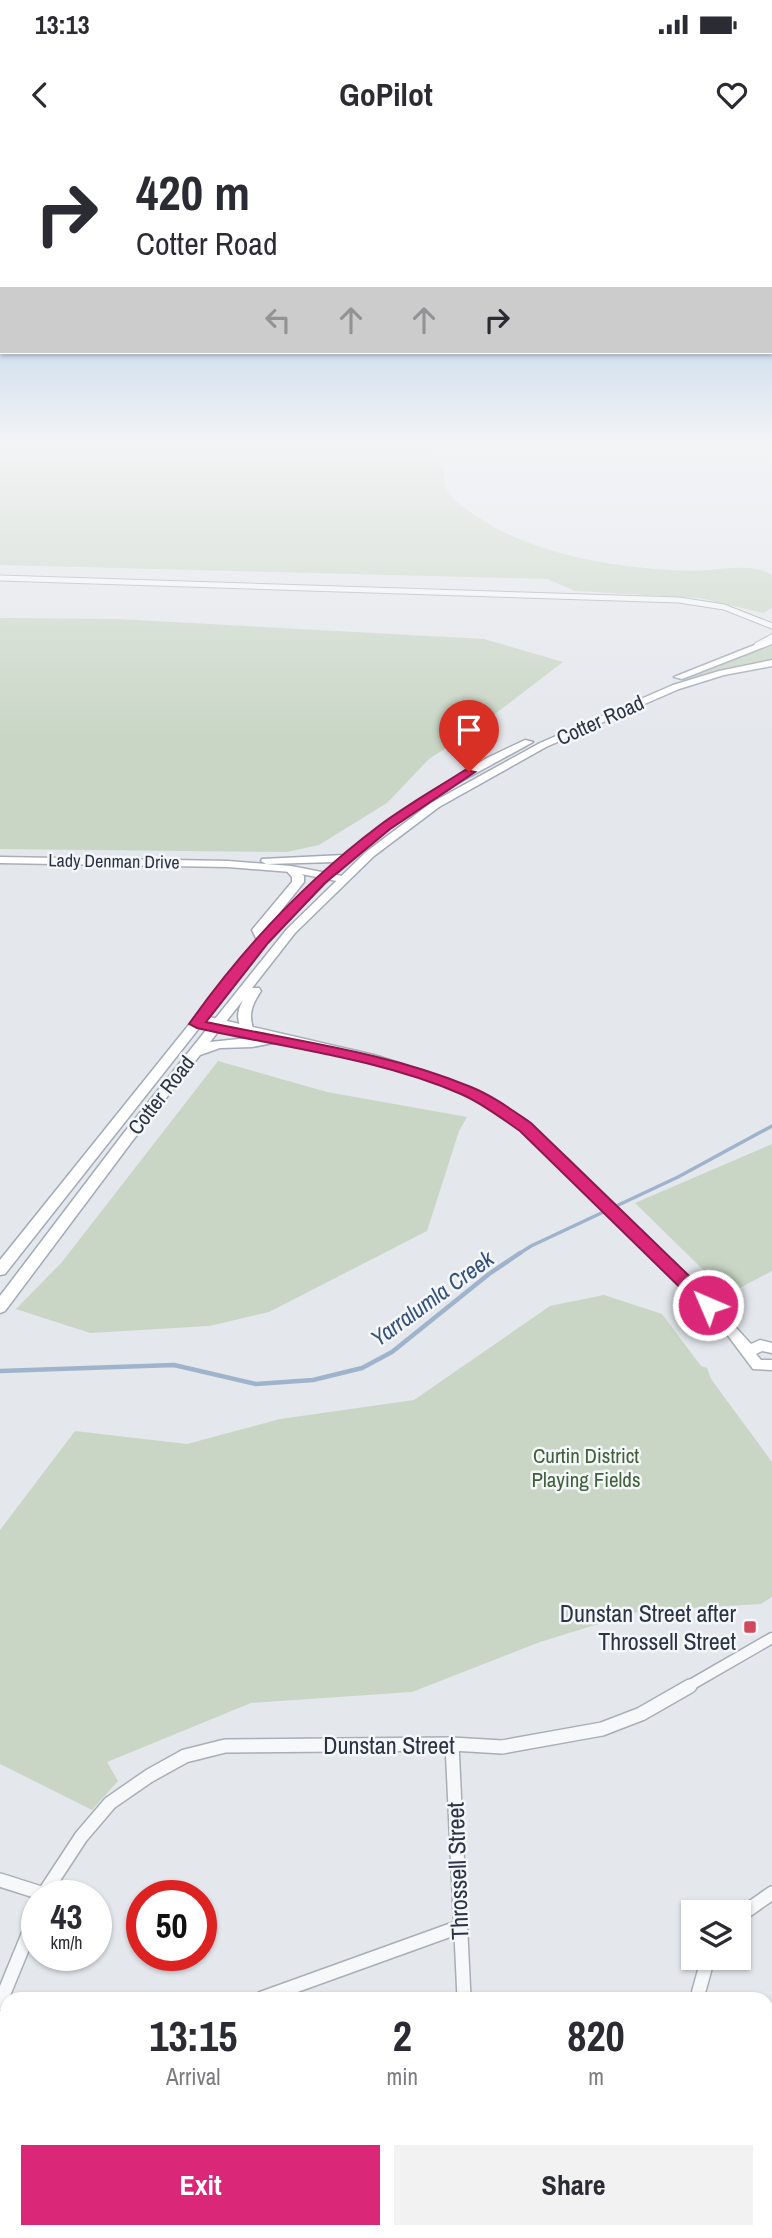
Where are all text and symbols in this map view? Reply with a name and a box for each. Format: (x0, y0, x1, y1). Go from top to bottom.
text: 13:13 (35, 7, 90, 42)
text: GoPilot (339, 73, 433, 116)
icon: back (21, 76, 59, 114)
icon: heart (713, 76, 751, 114)
text: 420 m (136, 159, 250, 225)
icon: right (21, 168, 112, 259)
text: Cotter Road (136, 222, 277, 265)
icon: left (259, 301, 297, 339)
icon: ahead (332, 301, 370, 339)
icon: ahead (405, 301, 443, 339)
icon: right (478, 301, 516, 339)
street label: Cotter Road (552, 688, 648, 752)
pin (439, 700, 499, 772)
icon: arrive (450, 711, 488, 749)
street label: Lady Denman Drive (48, 847, 180, 875)
street label: Cotter Road (121, 1049, 201, 1141)
water label: Yarralumla Creek (364, 1242, 501, 1353)
position arrow (671, 1268, 745, 1342)
park label: Curtin District Playing Fields (531, 1441, 641, 1494)
place label: Dunstan Street after Throssell Street (560, 1597, 737, 1657)
marker: Dunstan Street after Throssell Street (742, 1619, 758, 1635)
street label: Dunstan Street (323, 1729, 455, 1761)
street label: Throssell Street (439, 1801, 475, 1940)
speed limit sign: 50 (126, 1880, 217, 1971)
text: 43 (51, 1893, 82, 1940)
map controls (681, 1900, 751, 1970)
button: layers (681, 1900, 751, 1970)
text: km/h (51, 1930, 83, 1955)
text: 13:15 (149, 2008, 237, 2064)
text: 2 (393, 2008, 412, 2064)
text: 820 (567, 2008, 625, 2064)
text: Arrival (166, 2061, 221, 2092)
text: min (387, 2061, 418, 2092)
text: m (588, 2061, 604, 2092)
button: Exit (21, 2145, 380, 2225)
button: Share (394, 2145, 753, 2225)

